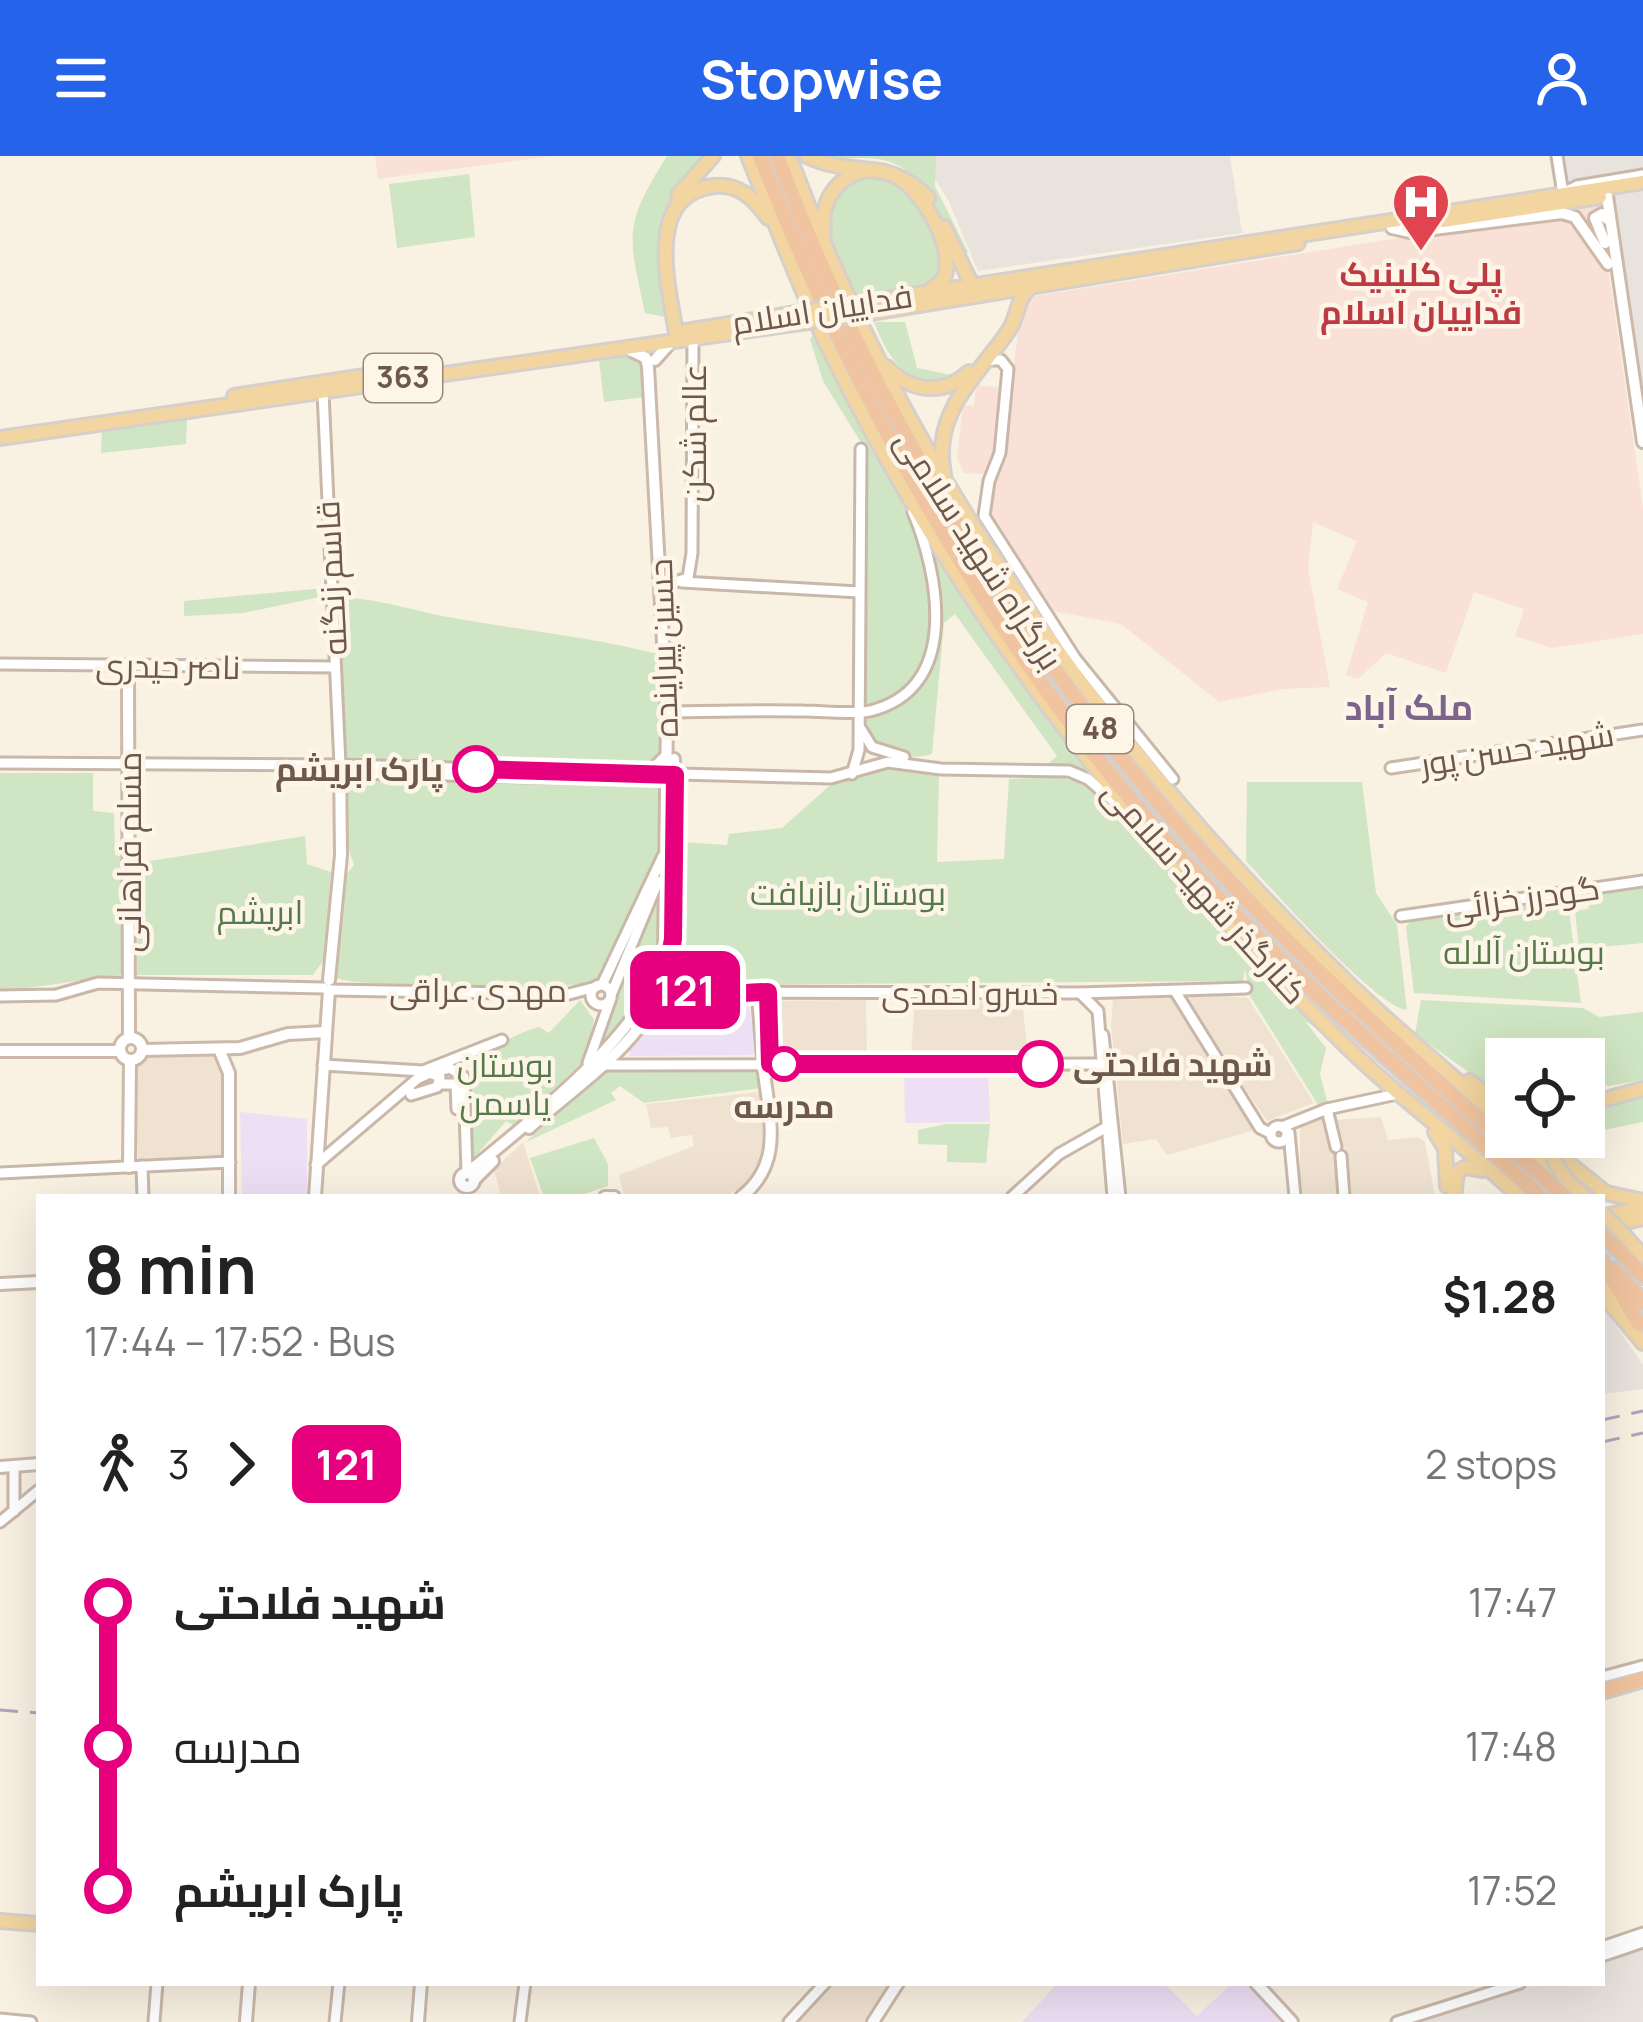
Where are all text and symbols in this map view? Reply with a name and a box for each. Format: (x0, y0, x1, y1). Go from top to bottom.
text: Stopwise (700, 41, 943, 115)
icon: menu (48, 45, 114, 111)
icon: person (1529, 45, 1595, 111)
hospital icon: پلی کلینیک فداییان اسلام (1390, 171, 1452, 253)
place label: پلی کلینیک فداییان اسلام (1320, 251, 1522, 335)
street label: فداییان اسلام (728, 272, 916, 346)
road number: 363 (364, 354, 442, 402)
street label: عالم شکن (671, 364, 717, 502)
street label: بزرگراه شهید سلامی (885, 421, 1074, 678)
street label: قاسم زنگنه (304, 499, 358, 657)
street label: حسین پیراینده (637, 558, 688, 738)
street label: ناصر حیدری (95, 642, 241, 689)
district label: ملک آباد (1345, 682, 1473, 731)
road number: 48 (1067, 705, 1133, 753)
street label: شهید حسن پور (1415, 711, 1617, 786)
place label: پارک ابریشم (275, 746, 443, 793)
marker: پارک ابریشم (454, 747, 498, 791)
street label: مسلم فراهانی (106, 752, 152, 952)
street label: کنارگذر شهید سلامی (1093, 770, 1318, 1013)
street label: گودرز خزائی (1441, 864, 1602, 931)
park label: بوستان بازیافت (750, 870, 946, 915)
park label: ابریشم (217, 889, 303, 935)
park label: بوستان آلاله (1443, 929, 1605, 974)
line badge: 121 (616, 951, 754, 1029)
text: 121 (654, 961, 716, 1019)
street label: مهدی عراقی (389, 967, 567, 1012)
street label: خسرو احمدی (881, 970, 1059, 1015)
map controls (1485, 1038, 1605, 1158)
button: locate (1485, 1038, 1605, 1158)
place label: شهید فلاحتی (1073, 1041, 1273, 1086)
park label: بوستان یاسمن (457, 1042, 553, 1125)
marker: شهید فلاحتی (1018, 1042, 1062, 1086)
marker: مدرسه (768, 1048, 800, 1080)
place label: مدرسه (733, 1083, 835, 1128)
text: 8 min (84, 1224, 257, 1314)
text: $1.28 (1443, 1265, 1557, 1327)
text: 17:44 – 17:52 · Bus (84, 1314, 396, 1368)
icon: walk (84, 1431, 150, 1497)
icon: forward (208, 1431, 274, 1497)
text: 121 (316, 1435, 377, 1493)
text: 3 (168, 1437, 190, 1491)
text: 2 stops (1425, 1437, 1557, 1491)
text: شهید فلاحتی (174, 1571, 446, 1633)
text: 17:47 (1468, 1575, 1557, 1629)
text: مدرسه (174, 1715, 302, 1777)
text: 17:48 (1465, 1719, 1557, 1773)
text: پارک ابریشم (174, 1859, 403, 1921)
text: 17:52 (1467, 1863, 1557, 1917)

